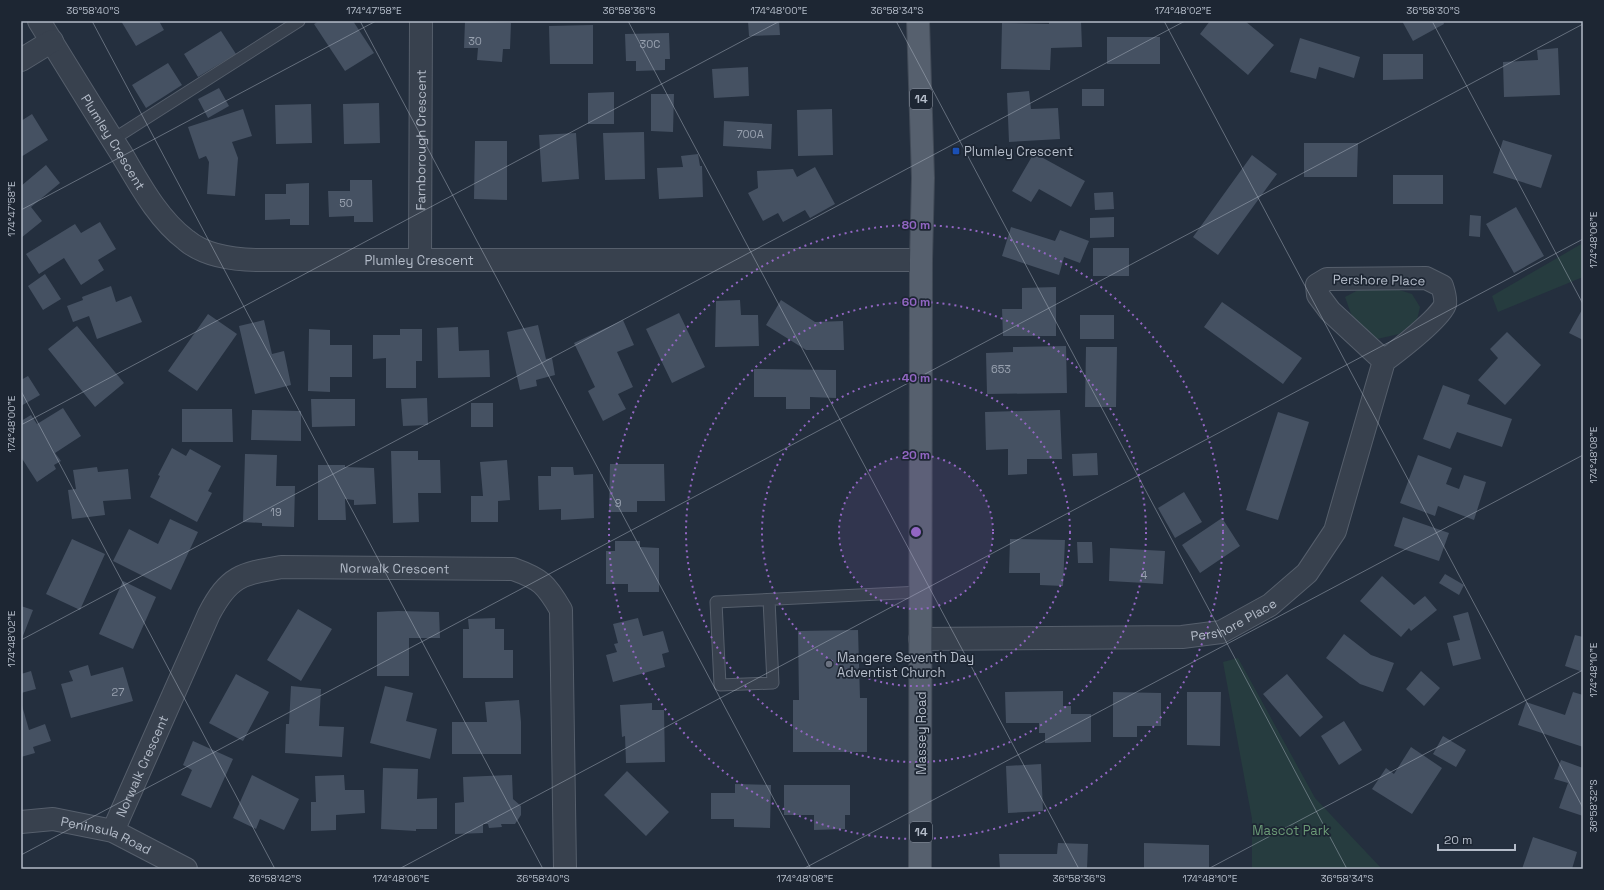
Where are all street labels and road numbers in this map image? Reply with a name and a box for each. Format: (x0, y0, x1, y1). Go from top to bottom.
street label: Farnborough Crescent (412, 69, 429, 211)
road number: 14 (910, 89, 932, 109)
street label: Plumley Crescent (78, 91, 149, 193)
street label: Plumley Crescent (364, 252, 474, 269)
street label: Pershore Place (1333, 271, 1425, 289)
street label: Norwalk Crescent (340, 559, 450, 577)
street label: Pershore Place (1190, 595, 1280, 644)
street label: Massey Road (913, 691, 930, 775)
street label: Norwalk Crescent (112, 712, 172, 820)
street label: Peninsula Road (59, 812, 154, 858)
road number: 14 (910, 822, 932, 842)

